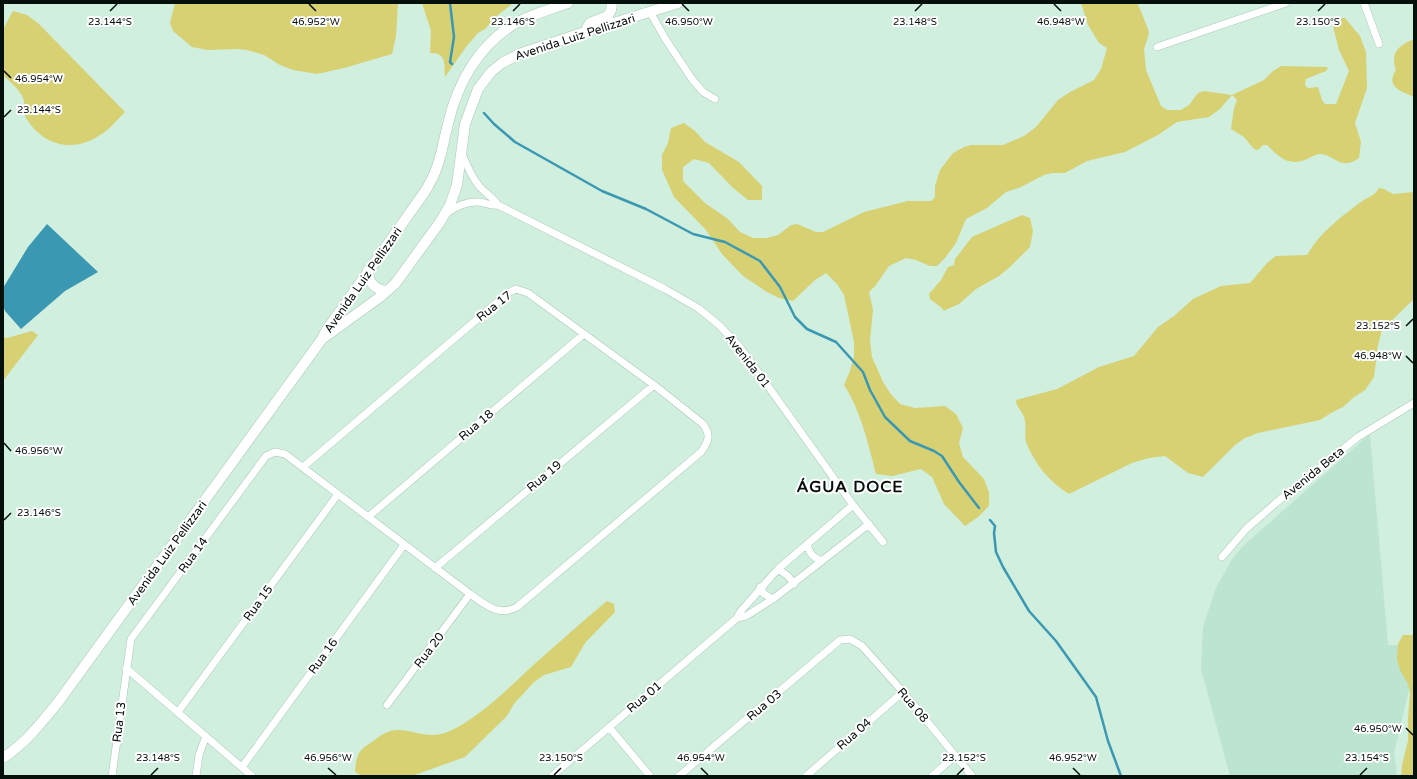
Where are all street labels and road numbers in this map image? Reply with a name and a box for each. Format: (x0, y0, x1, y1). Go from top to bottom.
street label: Avenida Luiz Pellizzari (513, 11, 637, 63)
street label: Avenida Luiz Pellizzari (321, 225, 405, 335)
street label: Rua 17 (474, 288, 514, 324)
street label: Avenida 01 (723, 331, 773, 391)
street label: Rua 18 (456, 407, 496, 443)
street label: Avenida Beta (1279, 444, 1347, 502)
street label: Rua 19 (524, 458, 564, 494)
street label: Avenida Luiz Pellizzari (124, 498, 210, 608)
street label: Rua 14 (175, 534, 211, 576)
street label: Rua 15 (240, 582, 276, 624)
street label: Rua 20 (411, 629, 447, 671)
street label: Rua 16 (305, 635, 341, 677)
street label: Rua 01 (624, 679, 664, 715)
street label: Rua 08 (895, 685, 931, 725)
street label: Rua 03 (744, 687, 784, 723)
street label: Rua 13 (110, 701, 128, 743)
street label: Rua 04 (834, 715, 874, 753)

